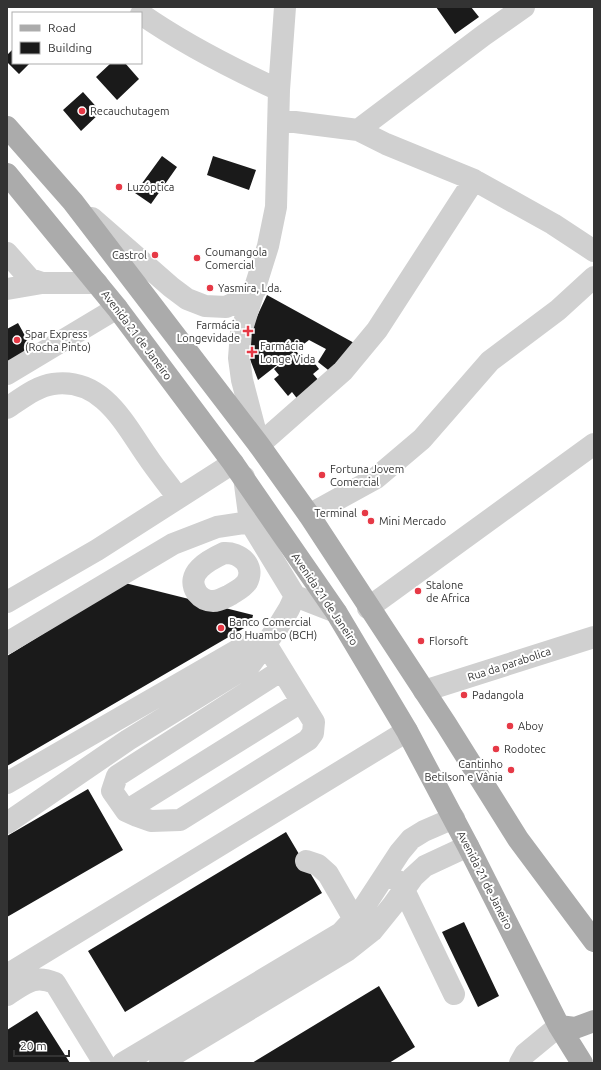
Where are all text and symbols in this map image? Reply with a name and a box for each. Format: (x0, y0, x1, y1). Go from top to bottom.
legend (12, 12, 142, 64)
text: Road (48, 21, 76, 34)
text: Building (48, 41, 92, 54)
place label: Recauchutagem (90, 105, 169, 117)
marker: Recauchutagem (77, 106, 87, 116)
place label: Luzóptica (127, 181, 174, 193)
marker: Luzóptica (114, 182, 124, 192)
place label: Coumangola Comercial (205, 246, 267, 271)
place label: Castrol (112, 249, 147, 261)
marker: Castrol (150, 250, 160, 260)
marker: Coumangola Comercial (192, 253, 202, 263)
place label: Yasmira, Lda. (218, 282, 282, 294)
marker: Yasmira, Lda. (205, 283, 215, 293)
street label: Avenida 21 de Janeiro (100, 288, 174, 382)
place label: Farmácia Longevidade (177, 319, 240, 344)
marker: Farmácia Longevidade (243, 326, 253, 336)
place label: Spar Express (Rocha Pinto) (25, 328, 91, 354)
marker: Spar Express (Rocha Pinto) (12, 335, 22, 345)
place label: Farmácia Longe Vida (260, 340, 315, 365)
marker: Farmácia Longe Vida (247, 347, 257, 357)
place label: Fortuna Jovem Comercial (330, 463, 404, 488)
marker: Fortuna Jovem Comercial (317, 470, 327, 480)
place label: Terminal (314, 507, 357, 519)
marker: Terminal (360, 508, 370, 518)
place label: Mini Mercado (379, 515, 446, 527)
marker: Mini Mercado (366, 516, 376, 526)
street label: Avenida 21 de Janeiro (290, 551, 360, 647)
place label: Stalone de Africa (426, 579, 470, 604)
marker: Stalone de Africa (413, 586, 423, 596)
place label: Banco Comercial do Huambo (BCH) (229, 616, 317, 642)
marker: Banco Comercial do Huambo (BCH) (216, 623, 226, 633)
place label: Florsoft (429, 635, 469, 647)
marker: Florsoft (416, 636, 426, 646)
street label: Rua da parabolica (466, 645, 552, 683)
place label: Padangola (472, 689, 524, 701)
marker: Padangola (459, 690, 469, 700)
place label: Aboy (518, 720, 544, 732)
marker: Aboy (505, 721, 515, 731)
place label: Rodotec (504, 743, 546, 755)
marker: Rodotec (491, 744, 501, 754)
place label: Cantinho Betilson e Vânia (424, 758, 503, 783)
marker: Cantinho Betilson e Vânia (506, 765, 516, 775)
street label: Avenida 21 de Janeiro (455, 829, 515, 931)
scale bar (14, 1032, 69, 1058)
text: 20 m (20, 1039, 47, 1052)

